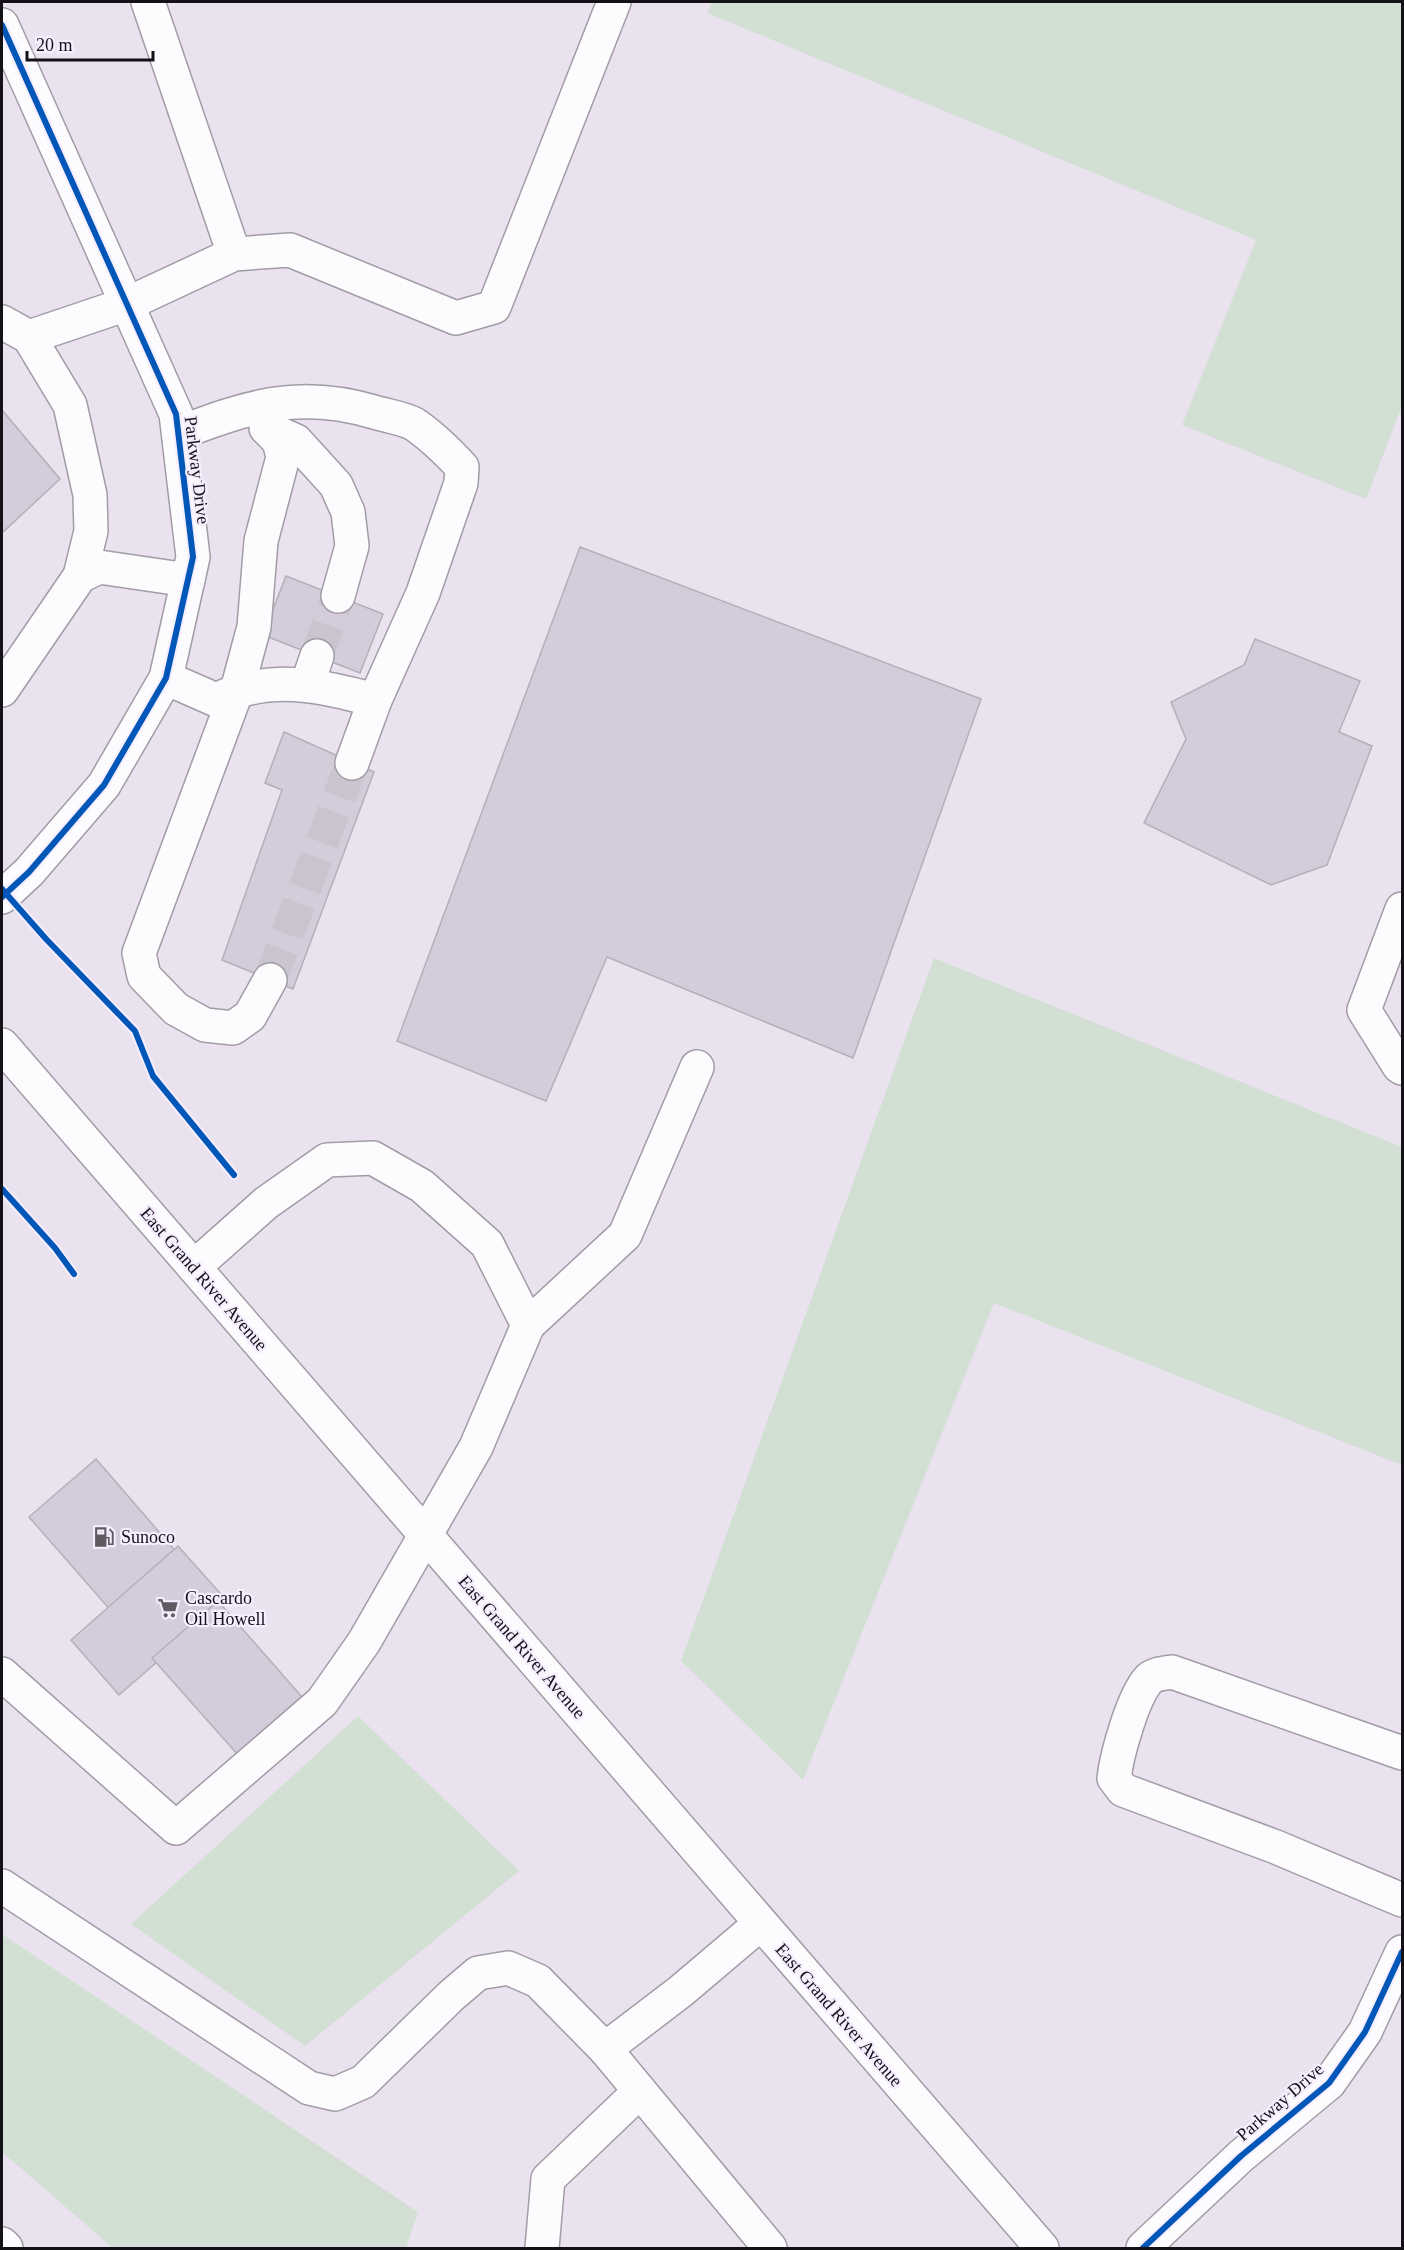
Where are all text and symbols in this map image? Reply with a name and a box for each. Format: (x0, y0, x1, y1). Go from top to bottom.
scale bar (27, 24, 153, 62)
text: 20 m (36, 35, 73, 55)
street label: Parkway Drive (180, 415, 214, 525)
street label: East Grand River Avenue (136, 1203, 272, 1355)
fuel station icon: Sunoco (92, 1525, 116, 1549)
place label: Sunoco (121, 1527, 175, 1547)
street label: East Grand River Avenue (454, 1571, 590, 1723)
place label: Cascardo Oil Howell (185, 1588, 266, 1629)
supermarket icon: Cascardo Oil Howell (156, 1596, 180, 1620)
street label: East Grand River Avenue (771, 1939, 907, 2091)
street label: Parkway Drive (1233, 2059, 1327, 2145)

